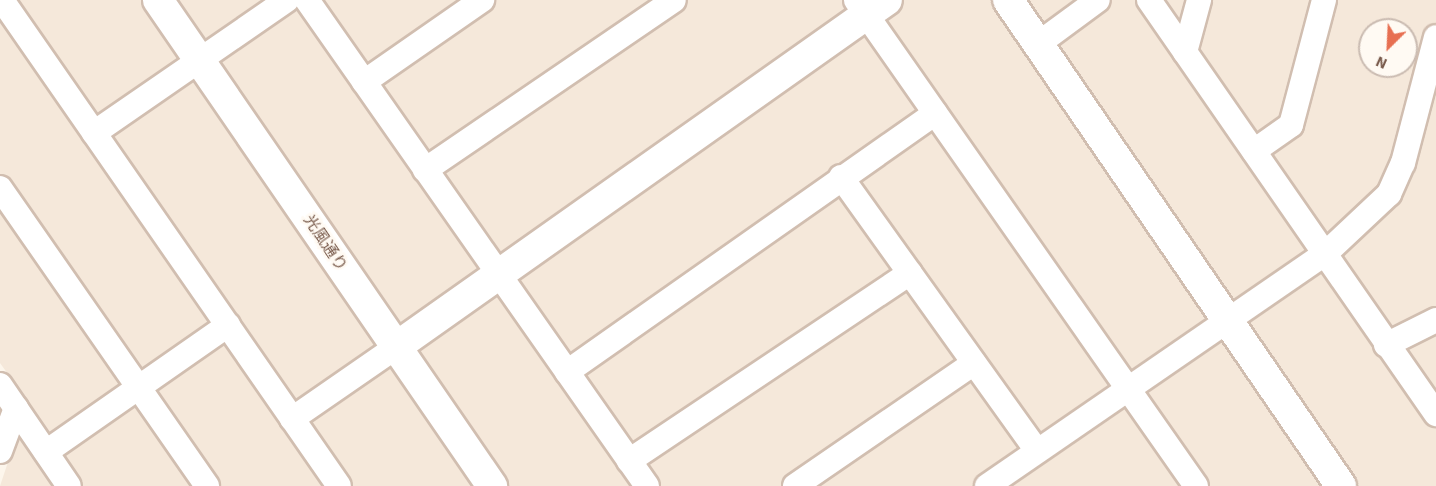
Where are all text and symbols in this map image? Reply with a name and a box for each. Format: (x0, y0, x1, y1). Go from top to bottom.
north arrow (1358, 18, 1418, 78)
text: N (1372, 50, 1391, 75)
street label: 光風通り (299, 211, 351, 275)

